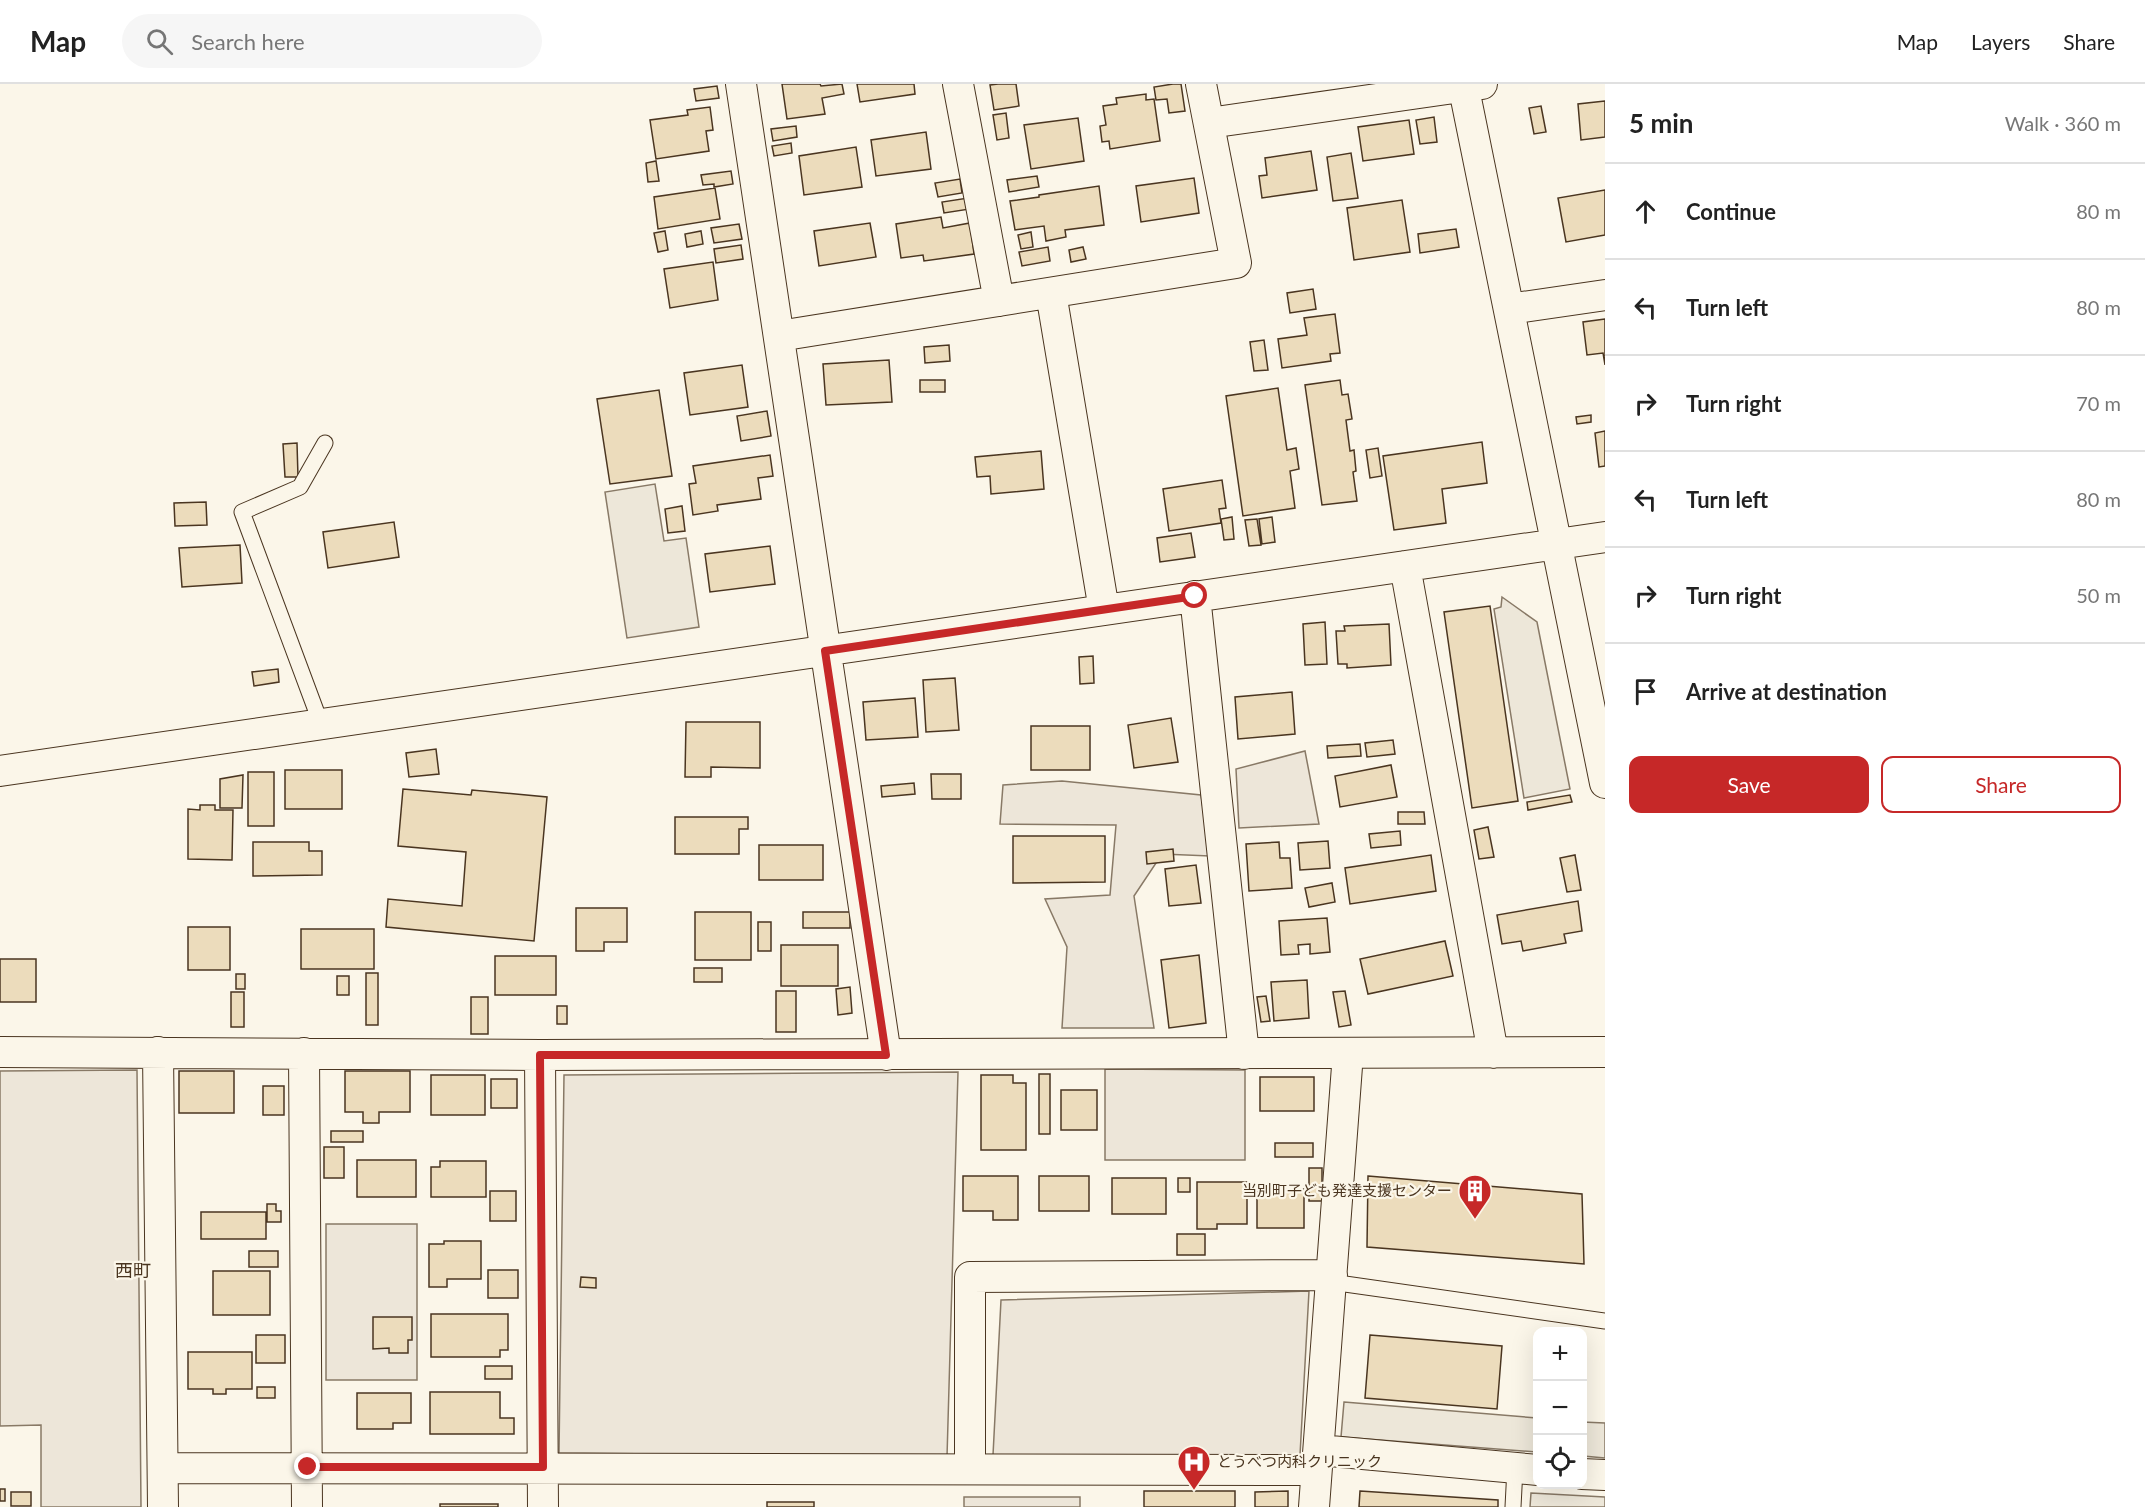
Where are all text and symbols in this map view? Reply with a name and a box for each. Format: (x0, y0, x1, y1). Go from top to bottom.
search box (122, 14, 542, 68)
text: Map (30, 24, 86, 58)
icon: search (143, 25, 176, 58)
text: Search here (191, 28, 305, 55)
text: Map (1897, 29, 1938, 54)
text: Layers (1971, 29, 2030, 54)
text: Share (2063, 29, 2115, 54)
text: 5 min (1629, 107, 1693, 139)
text: Walk · 360 m (2005, 111, 2121, 135)
icon: ahead (1629, 195, 1662, 228)
text: Continue (1686, 198, 1776, 225)
text: 80 m (2076, 199, 2121, 223)
icon: left (1629, 291, 1662, 324)
text: Turn left (1686, 294, 1768, 321)
text: 80 m (2076, 295, 2121, 319)
icon: right (1629, 387, 1662, 420)
text: Turn right (1686, 390, 1781, 417)
text: 70 m (2076, 391, 2121, 415)
icon: left (1629, 483, 1662, 516)
text: Turn left (1686, 486, 1768, 513)
text: 80 m (2076, 487, 2121, 511)
icon: right (1629, 579, 1662, 612)
route start (1181, 582, 1207, 608)
text: Turn right (1686, 582, 1781, 609)
text: 50 m (2076, 583, 2121, 607)
icon: arrive (1629, 675, 1662, 708)
text: Arrive at destination (1686, 678, 1887, 705)
button: Save (1629, 756, 1869, 813)
button: Share (1881, 756, 2121, 813)
building icon: 当別町子ども発達支援センター (1457, 1173, 1493, 1220)
place label: 当別町子ども発達支援センター (1242, 1181, 1452, 1199)
district label: 西町 (115, 1259, 151, 1281)
map controls (1533, 1327, 1587, 1489)
button: + (1533, 1327, 1587, 1381)
button: − (1533, 1381, 1587, 1435)
button: locate (1533, 1435, 1587, 1489)
hospital icon: とうべつ内科クリニック (1176, 1444, 1212, 1491)
place label: とうべつ内科クリニック (1217, 1452, 1382, 1470)
route end (294, 1453, 320, 1479)

